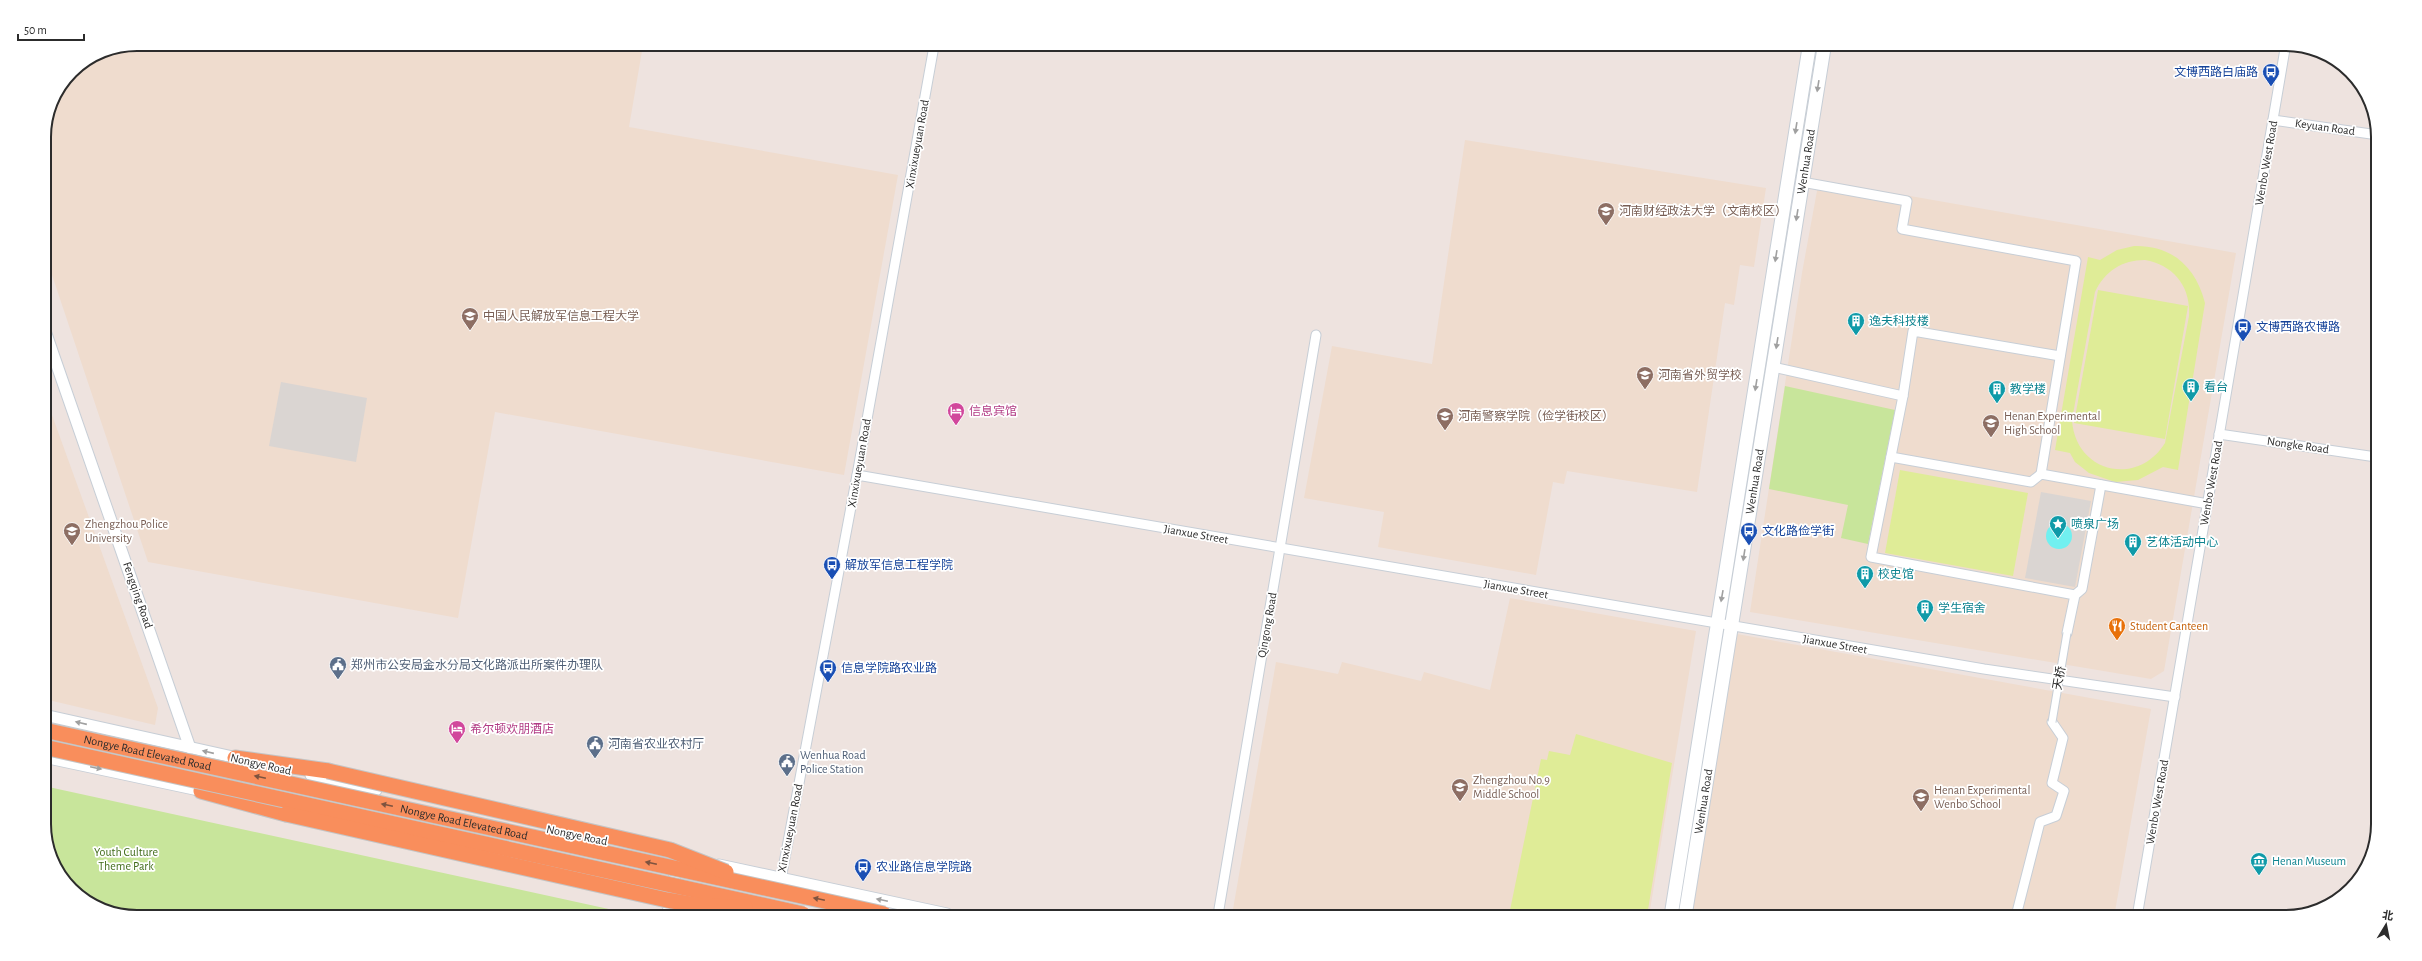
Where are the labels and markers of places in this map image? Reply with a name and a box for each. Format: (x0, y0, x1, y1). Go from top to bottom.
bus stop icon: 文博西路白庙路 (2261, 62, 2281, 87)
place label: 文博西路白庙路 (2174, 65, 2258, 78)
school or university icon: 河南财经政法大学（文南校区） (1596, 201, 1616, 226)
place label: 河南财经政法大学（文南校区） (1619, 204, 1787, 217)
school or university icon: 中国人民解放军信息工程大学 (460, 306, 480, 331)
place label: 中国人民解放军信息工程大学 (483, 309, 639, 322)
building icon: 逸夫科技楼 (1846, 311, 1866, 336)
place label: 逸夫科技楼 (1869, 314, 1929, 327)
bus stop icon: 文博西路农博路 (2233, 317, 2253, 342)
place label: 文博西路农博路 (2256, 320, 2340, 333)
school or university icon: 河南省外贸学校 (1635, 365, 1655, 390)
place label: 河南省外贸学校 (1658, 368, 1742, 381)
building icon: 看台 (2181, 377, 2201, 402)
building icon: 教学楼 (1987, 379, 2007, 404)
place label: 看台 (2204, 380, 2228, 393)
place label: 教学楼 (2010, 382, 2046, 395)
hotel icon: 信息宾馆 (946, 401, 966, 426)
place label: 信息宾馆 (969, 404, 1017, 417)
school or university icon: 河南警察学院（俭学街校区） (1435, 406, 1455, 431)
place label: 河南警察学院（俭学街校区） (1458, 409, 1614, 422)
place label: Henan Experimental High School (2004, 410, 2100, 436)
school or university icon: Henan Experimental High School (1981, 413, 2001, 438)
place icon: 喷泉广场 (2048, 514, 2068, 539)
place label: 喷泉广场 (2071, 517, 2119, 530)
place label: Zhengzhou Police University (85, 518, 168, 545)
school or university icon: Zhengzhou Police University (62, 521, 82, 546)
bus stop icon: 文化路俭学街 (1739, 521, 1759, 546)
place label: 文化路俭学街 (1762, 524, 1834, 537)
building icon: 艺体活动中心 (2123, 532, 2143, 557)
place label: 艺体活动中心 (2146, 535, 2218, 548)
bus stop icon: 解放军信息工程学院 (822, 555, 842, 580)
place label: 解放军信息工程学院 (845, 558, 953, 571)
building icon: 校史馆 (1855, 564, 1875, 589)
place label: 校史馆 (1878, 567, 1914, 580)
building icon: 学生宿舍 (1915, 598, 1935, 623)
place label: 学生宿舍 (1938, 601, 1986, 614)
restaurant icon: Student Canteen (2107, 616, 2127, 641)
place label: Student Canteen (2130, 620, 2208, 632)
public building icon: 郑州市公安局金水分局文化路派出所案件办理队 (328, 655, 348, 680)
place label: 郑州市公安局金水分局文化路派出所案件办理队 (351, 658, 603, 671)
bus stop icon: 信息学院路农业路 (818, 658, 838, 683)
place label: 信息学院路农业路 (841, 661, 937, 674)
hotel icon: 希尔顿欢朋酒店 (447, 719, 467, 744)
place label: 希尔顿欢朋酒店 (470, 722, 554, 735)
public building icon: 河南省农业农村厅 (585, 734, 605, 759)
place label: 河南省农业农村厅 (608, 737, 704, 750)
place label: Wenhua Road Police Station (800, 749, 866, 775)
public building icon: Wenhua Road Police Station (777, 752, 797, 777)
place label: Zhengzhou No.9 Middle School (1473, 774, 1550, 800)
school or university icon: Zhengzhou No.9 Middle School (1450, 777, 1470, 802)
place label: Henan Experimental Wenbo School (1934, 784, 2030, 810)
school or university icon: Henan Experimental Wenbo School (1911, 787, 1931, 812)
museum icon: Henan Museum (2249, 851, 2269, 876)
place label: Henan Museum (2272, 855, 2346, 867)
bus stop icon: 农业路信息学院路 (853, 857, 873, 882)
place label: 农业路信息学院路 (876, 860, 972, 873)

